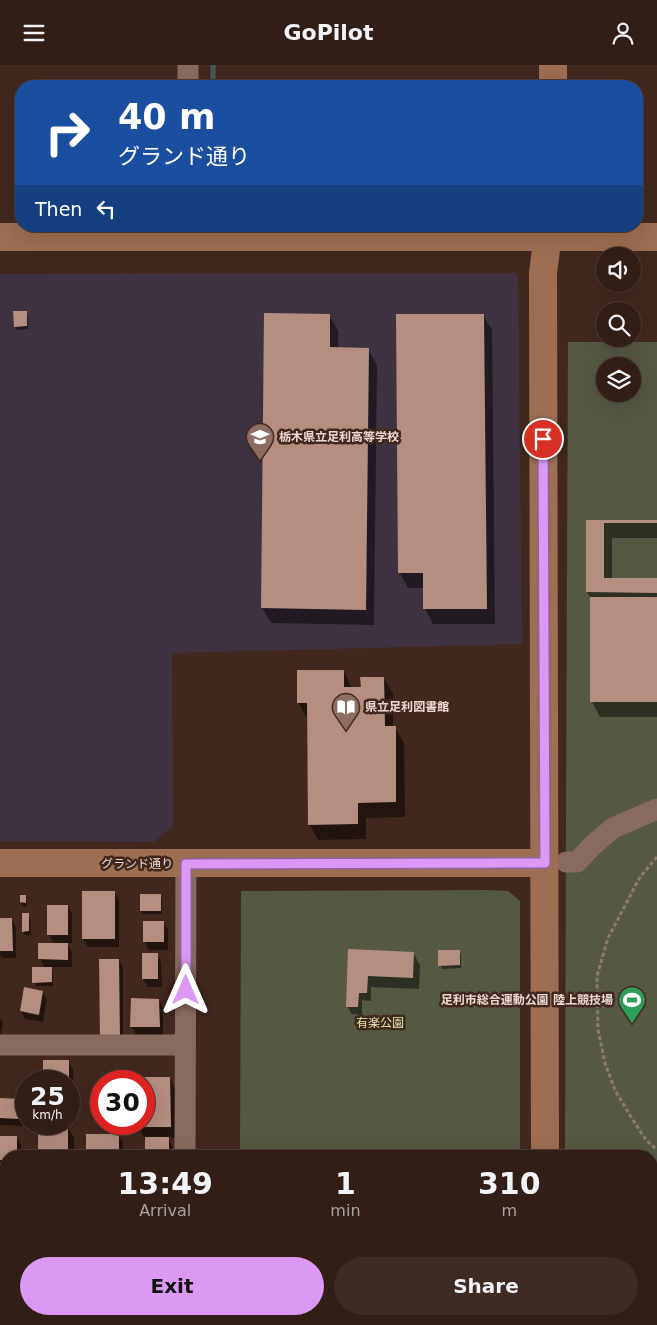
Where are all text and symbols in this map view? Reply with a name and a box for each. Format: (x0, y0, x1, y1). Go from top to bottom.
icon: menu (20, 19, 48, 47)
icon: person (609, 19, 637, 47)
text: GoPilot (283, 20, 374, 45)
text: 40 m (118, 97, 215, 137)
icon: right (35, 100, 100, 165)
text: グランド通り (118, 144, 250, 169)
icon: left (92, 195, 120, 223)
text: Then (35, 198, 82, 220)
map controls (596, 247, 641, 402)
button: sound (596, 247, 641, 292)
button: search (596, 302, 641, 347)
button: layers (596, 357, 641, 402)
pin (522, 418, 564, 460)
school or university icon: 栃木県立足利高等学校 (245, 422, 275, 461)
icon: arrive (529, 425, 557, 453)
place label: 栃木県立足利高等学校 (279, 430, 399, 444)
library icon: 県立足利図書館 (331, 692, 361, 731)
place label: 県立足利図書館 (365, 700, 449, 714)
street label: グランド通り (101, 857, 173, 871)
position arrow (159, 963, 211, 1015)
sports icon: 足利市総合運動公園 陸上競技場 (617, 985, 647, 1024)
place label: 足利市総合運動公園 陸上競技場 (441, 993, 613, 1007)
park label: 有楽公園 (356, 1016, 404, 1030)
speed limit sign: 30 (90, 1070, 155, 1135)
text: 25 (30, 1082, 65, 1111)
text: km/h (32, 1108, 63, 1122)
text: 13:49 (117, 1166, 213, 1201)
text: 1 (335, 1166, 356, 1201)
text: 310 (478, 1166, 541, 1201)
text: Arrival (139, 1201, 191, 1220)
text: min (330, 1201, 361, 1220)
text: m (501, 1201, 517, 1220)
button: Exit (20, 1257, 324, 1315)
button: Share (334, 1257, 638, 1315)

